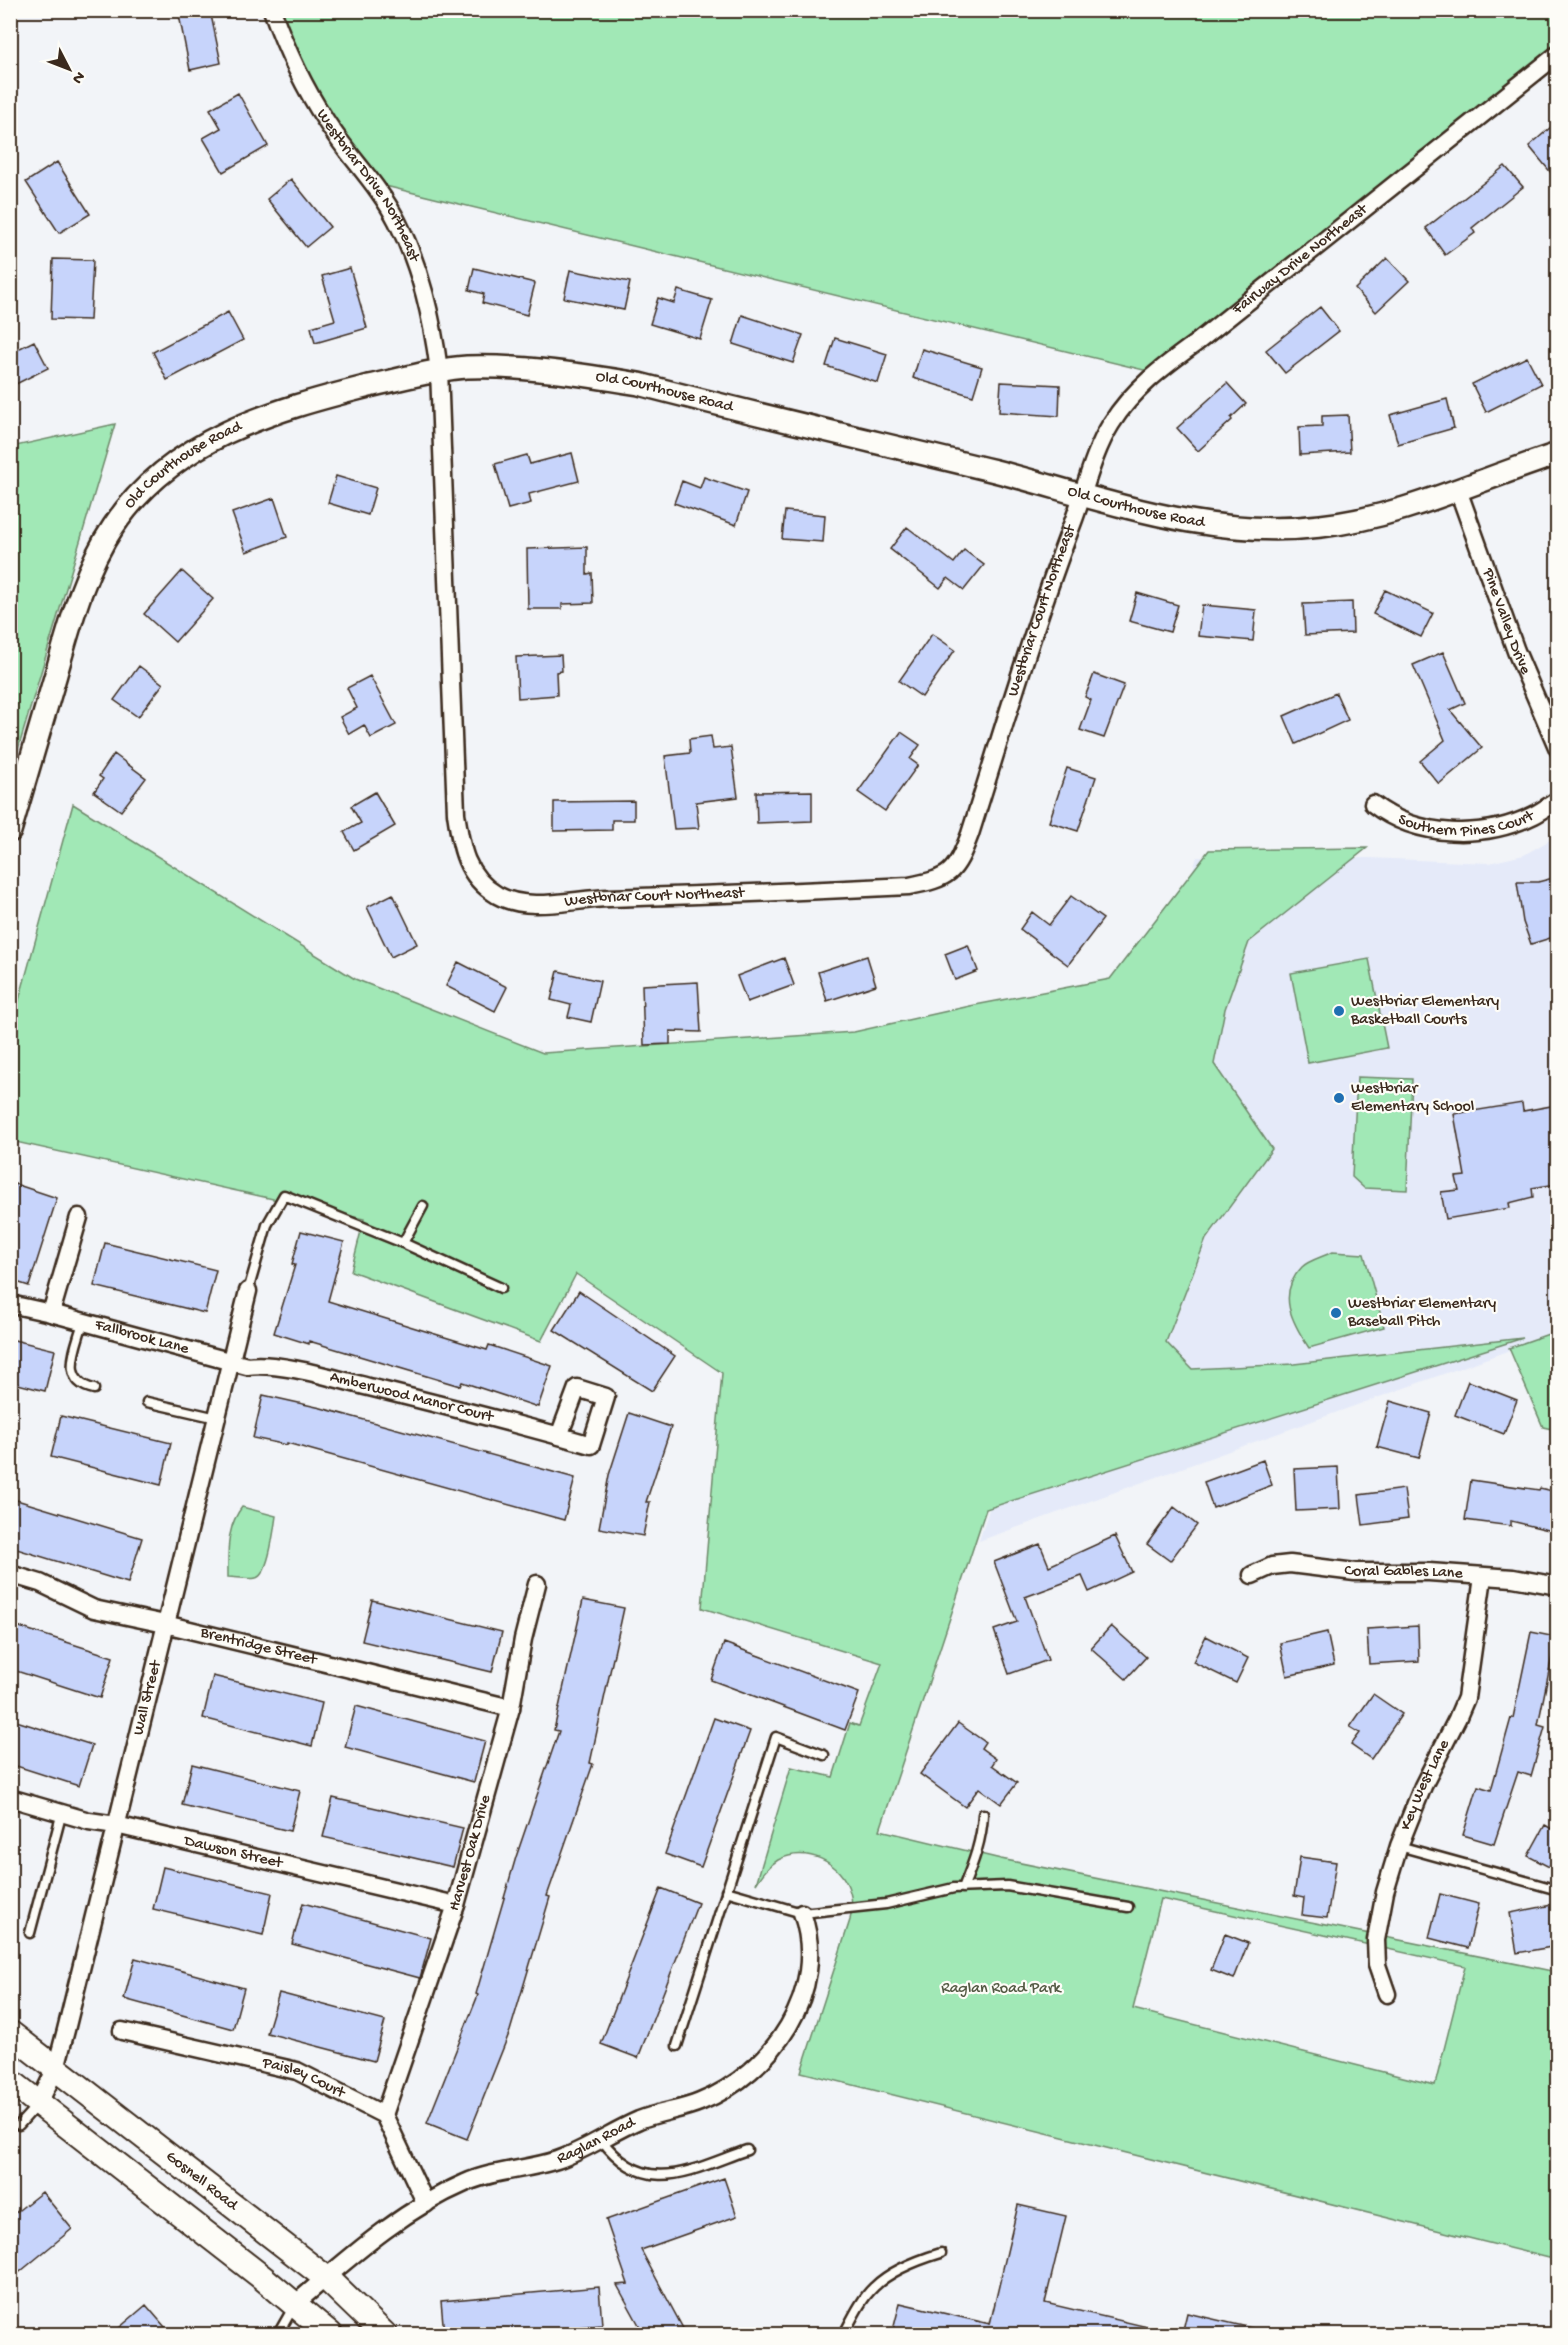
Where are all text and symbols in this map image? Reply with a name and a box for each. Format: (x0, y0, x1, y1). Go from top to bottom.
north arrow (39, 39, 99, 99)
text: N (67, 66, 88, 87)
street label: Westbriar Drive Northeast (312, 106, 424, 266)
street label: Fairway Drive Northeast (1228, 199, 1373, 320)
street label: Old Courthouse Road (594, 368, 736, 417)
street label: Old Courthouse Road (121, 417, 246, 513)
street label: Old Courthouse Road (1065, 482, 1208, 533)
street label: Westbriar Court Northeast (1004, 521, 1081, 699)
street label: Pine Valley Drive (1477, 565, 1535, 678)
street label: Southern Pines Court (1395, 806, 1538, 841)
street label: Westbriar Court Northeast (564, 884, 746, 912)
place label: Westbriar Elementary Basketball Courts (1350, 993, 1499, 1030)
marker: Westbriar Elementary Basketball Courts (1332, 1004, 1346, 1018)
place label: Westbriar Elementary School (1351, 1080, 1474, 1117)
marker: Westbriar Elementary School (1332, 1091, 1346, 1105)
place label: Westbriar Elementary Baseball Pitch (1347, 1295, 1496, 1332)
marker: Westbriar Elementary Baseball Pitch (1329, 1306, 1343, 1320)
street label: Fallbrook Lane (92, 1316, 191, 1359)
street label: Amberwood Manor Court (328, 1368, 496, 1428)
street label: Coral Gables Lane (1343, 1561, 1464, 1584)
street label: Brentridge Street (198, 1623, 320, 1670)
street label: Wall Street (129, 1658, 166, 1737)
street label: Key West Lane (1397, 1736, 1455, 1833)
street label: Harvest Oak Drive (445, 1792, 496, 1914)
street label: Dawson Street (181, 1832, 286, 1874)
park label: Raglan Road Park (941, 1980, 1063, 1999)
street label: Paisley Court (260, 2054, 349, 2104)
street label: Raglan Road (555, 2113, 640, 2169)
street label: Gosnell Road (161, 2147, 242, 2216)

